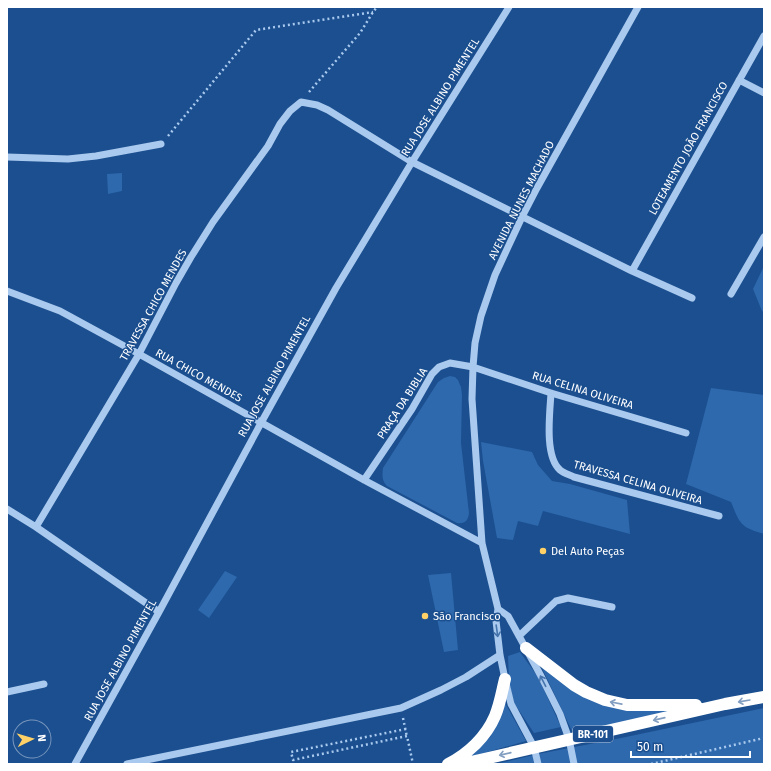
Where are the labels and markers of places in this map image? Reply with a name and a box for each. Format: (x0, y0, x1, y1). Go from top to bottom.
place label: Del Auto Peças (551, 545, 624, 558)
marker: Del Auto Peças (538, 546, 548, 556)
place label: São Francisco (433, 610, 501, 623)
marker: São Francisco (420, 611, 430, 621)

